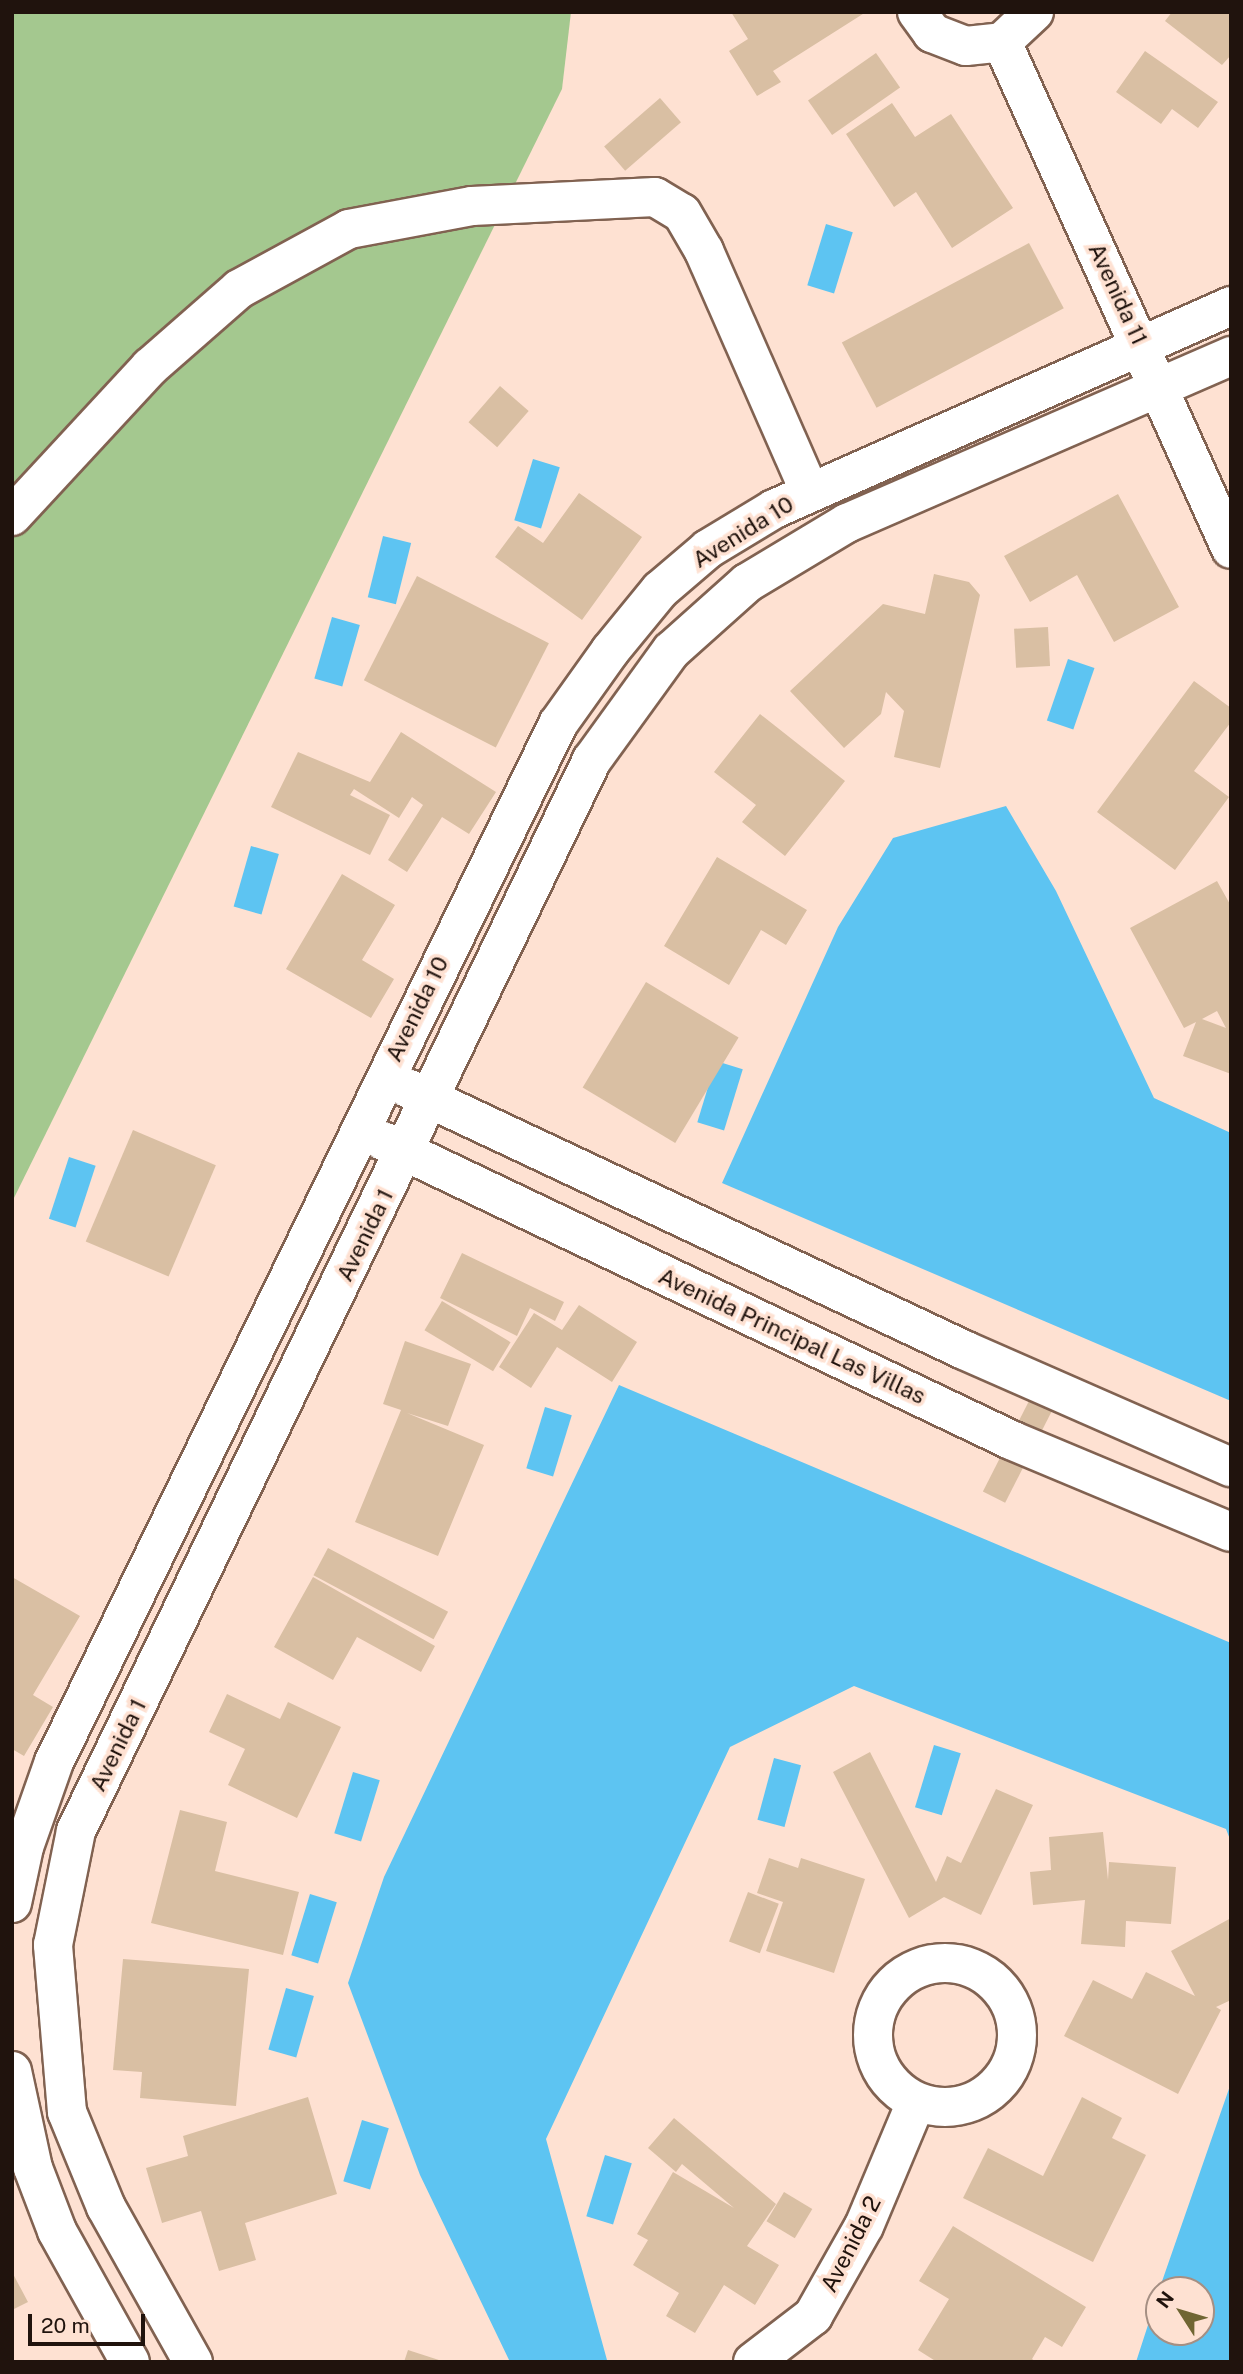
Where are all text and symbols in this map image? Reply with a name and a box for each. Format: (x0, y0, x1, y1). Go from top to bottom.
street label: Avenida 11 (1082, 239, 1154, 349)
street label: Avenida 10 (687, 490, 799, 574)
street label: Avenida 10 (380, 952, 454, 1066)
street label: Avenida 1 (331, 1184, 399, 1286)
street label: Avenida Principal Las Villas (654, 1262, 930, 1410)
street label: Avenida 1 (84, 1694, 152, 1796)
street label: Avenida 2 (815, 2191, 887, 2297)
north arrow (1145, 2276, 1215, 2346)
text: N (1152, 2287, 1178, 2312)
scale bar (32, 2300, 149, 2344)
text: 20 m (41, 2313, 90, 2338)

